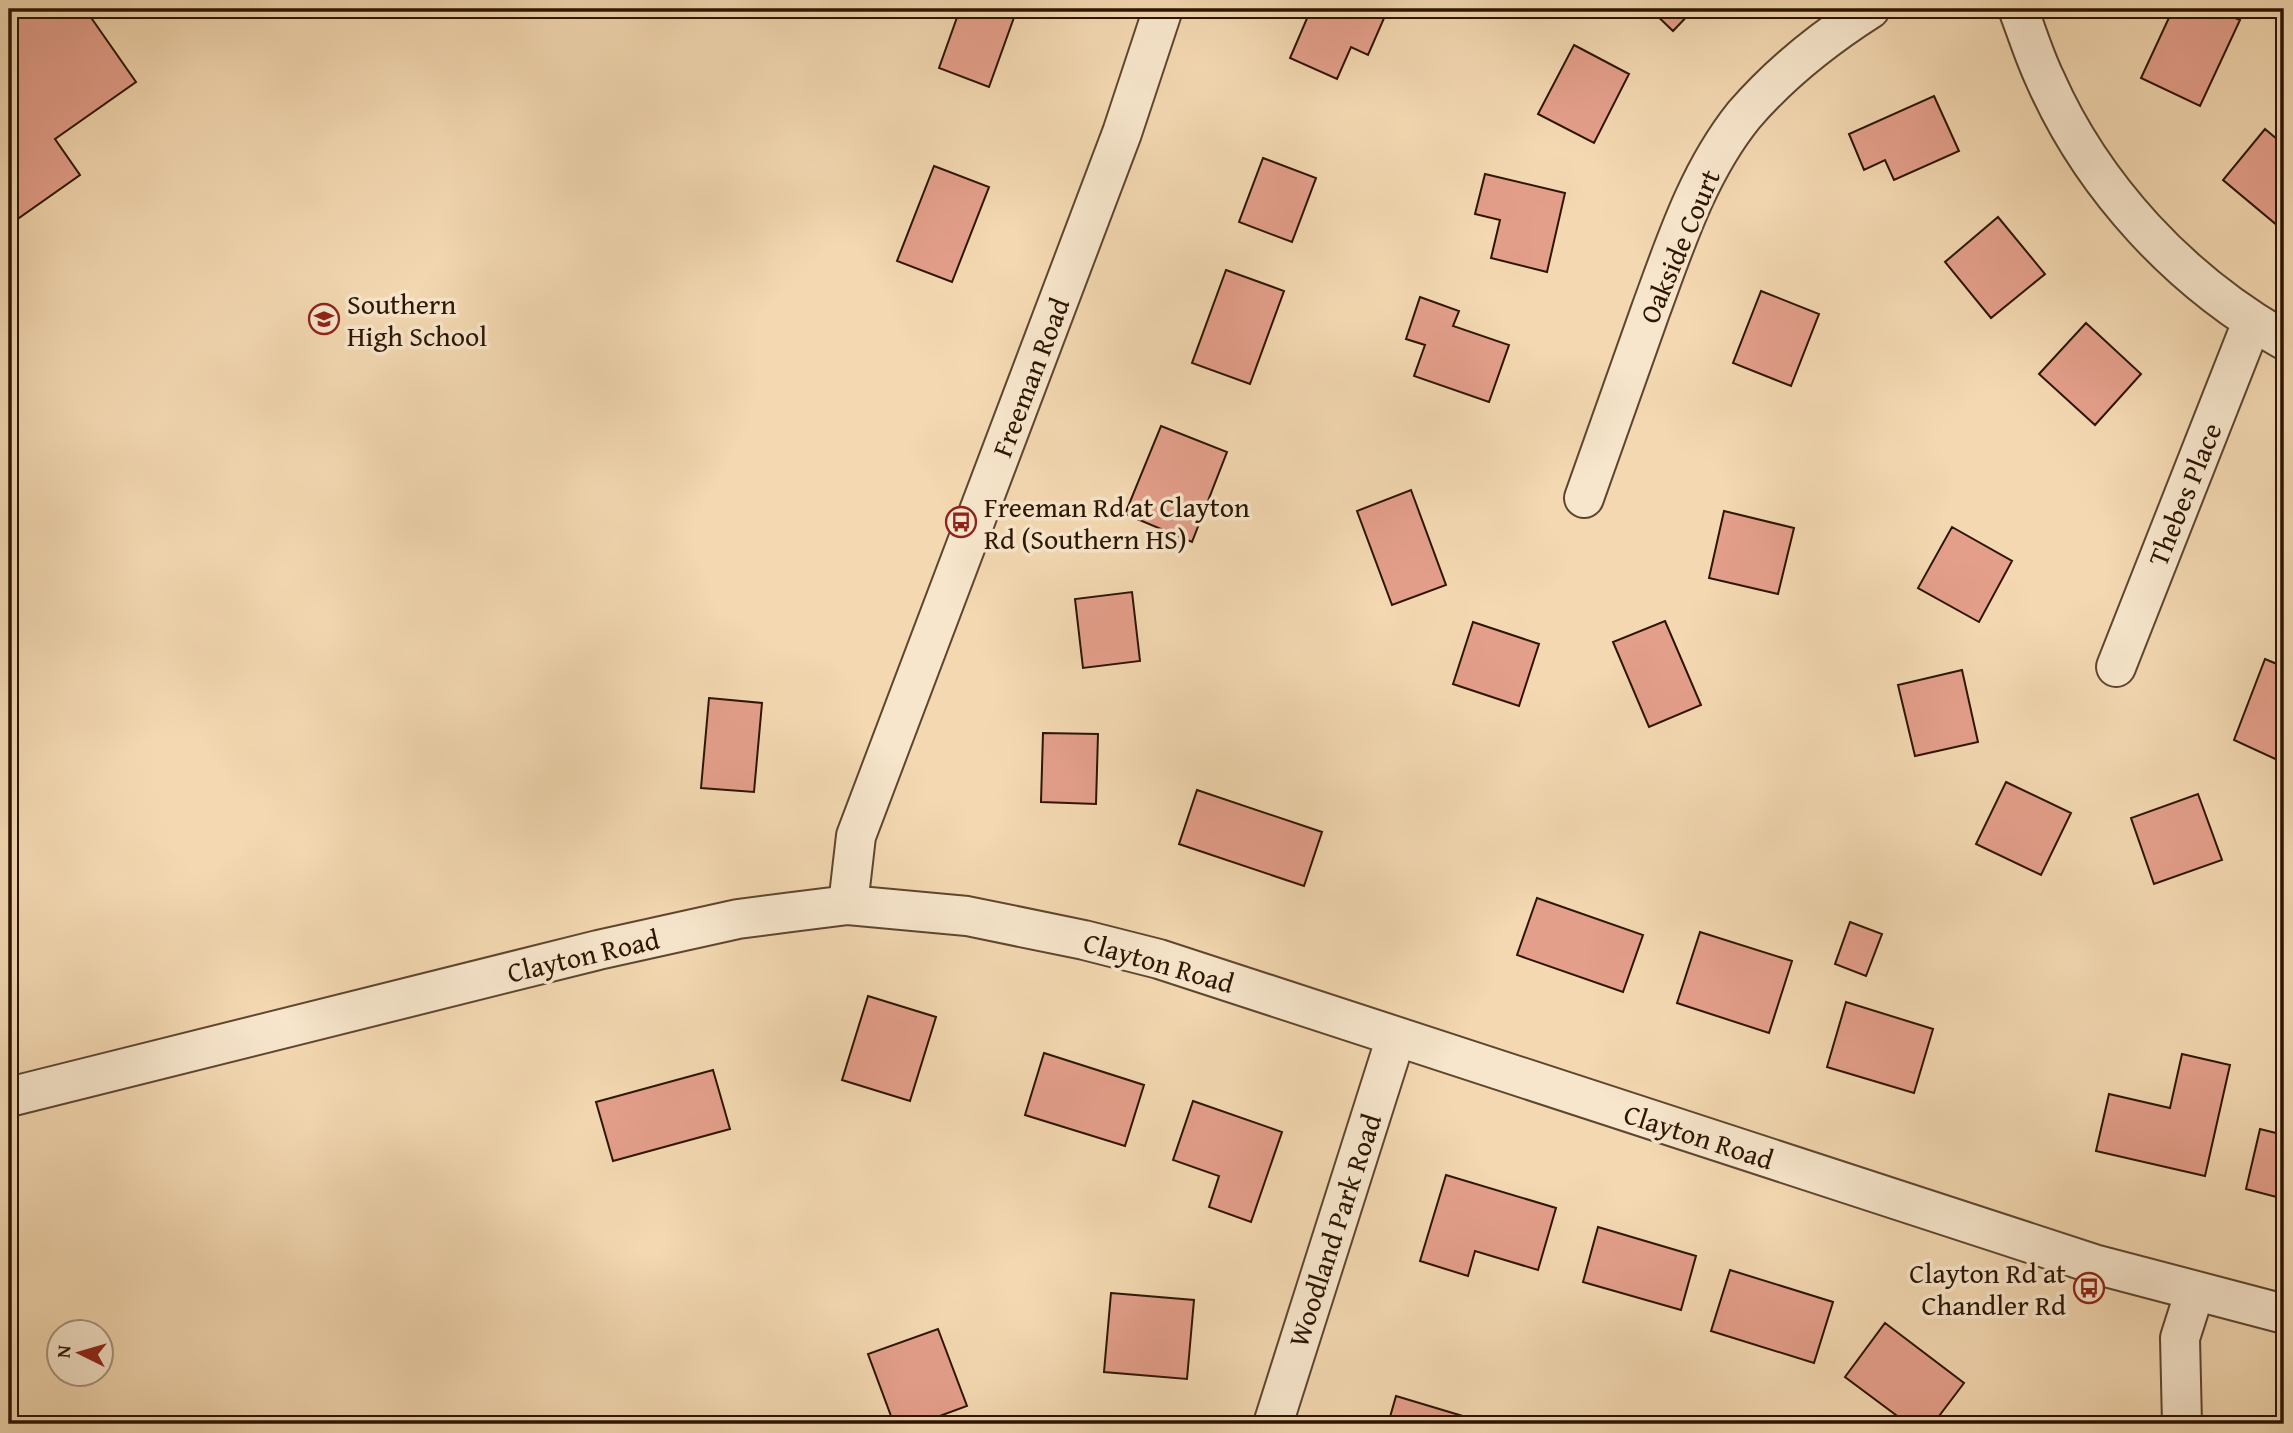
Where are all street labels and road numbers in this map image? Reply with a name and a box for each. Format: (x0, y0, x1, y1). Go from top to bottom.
street label: Oakside Court (1628, 163, 1730, 329)
street label: Freeman Road (981, 291, 1079, 463)
street label: Thebes Place (2137, 416, 2231, 572)
street label: Clayton Road (503, 918, 663, 992)
street label: Clayton Road (1079, 921, 1239, 1003)
street label: Clayton Road (1619, 1093, 1779, 1179)
street label: Woodland Park Road (1277, 1108, 1391, 1352)

